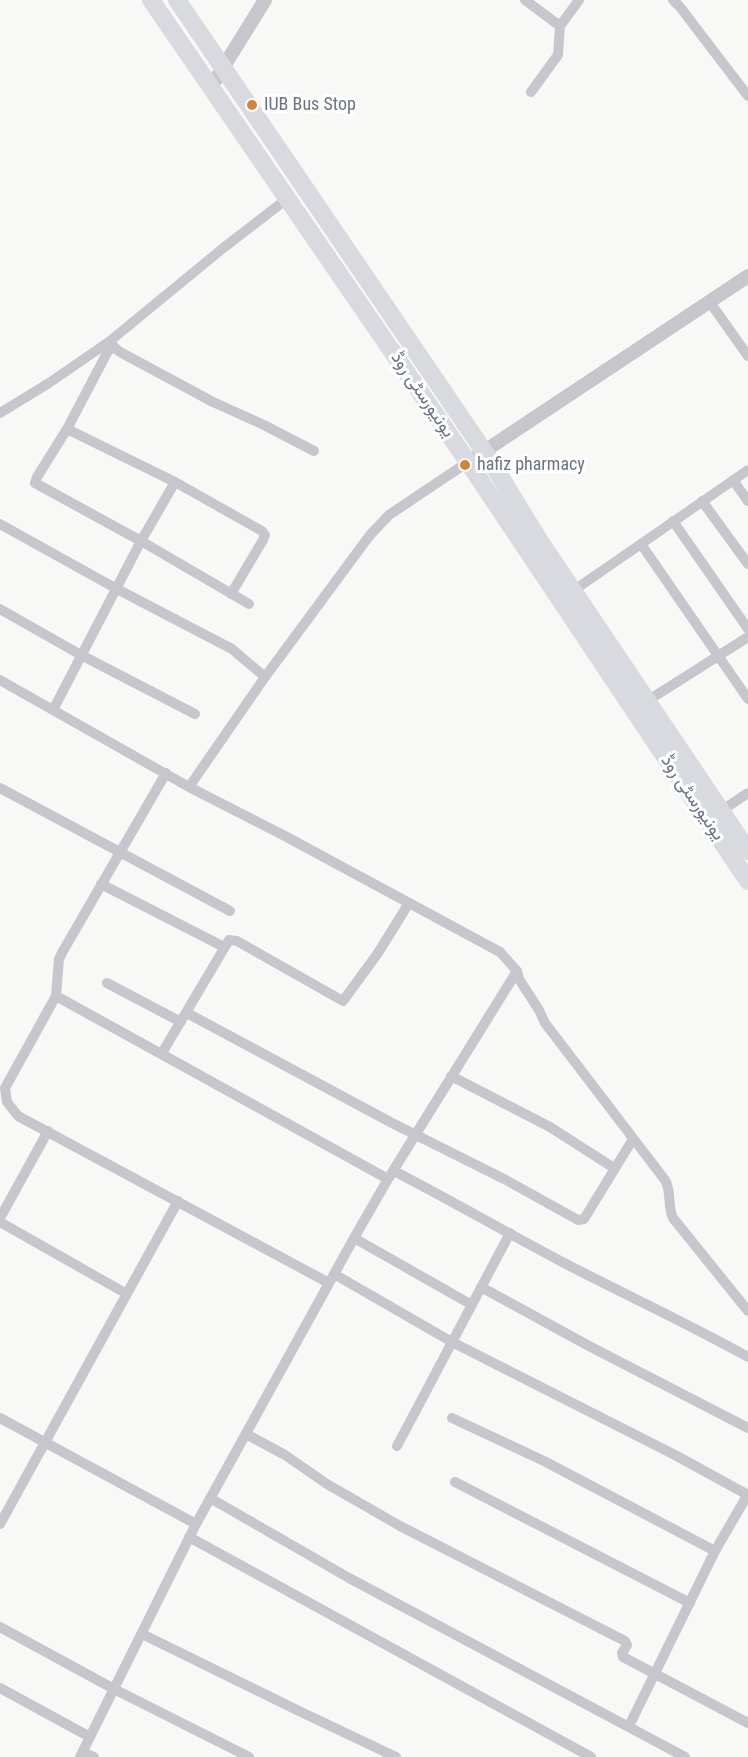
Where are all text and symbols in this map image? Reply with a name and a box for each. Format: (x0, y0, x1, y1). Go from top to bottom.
place label: IUB Bus Stop (264, 94, 356, 116)
marker: IUB Bus Stop (245, 98, 259, 112)
street label: یونیورسٹی روڈ (385, 348, 459, 442)
place label: hafiz pharmacy (477, 454, 585, 476)
marker: hafiz pharmacy (458, 458, 472, 472)
street label: یونیورسٹی روڈ (655, 751, 729, 845)

